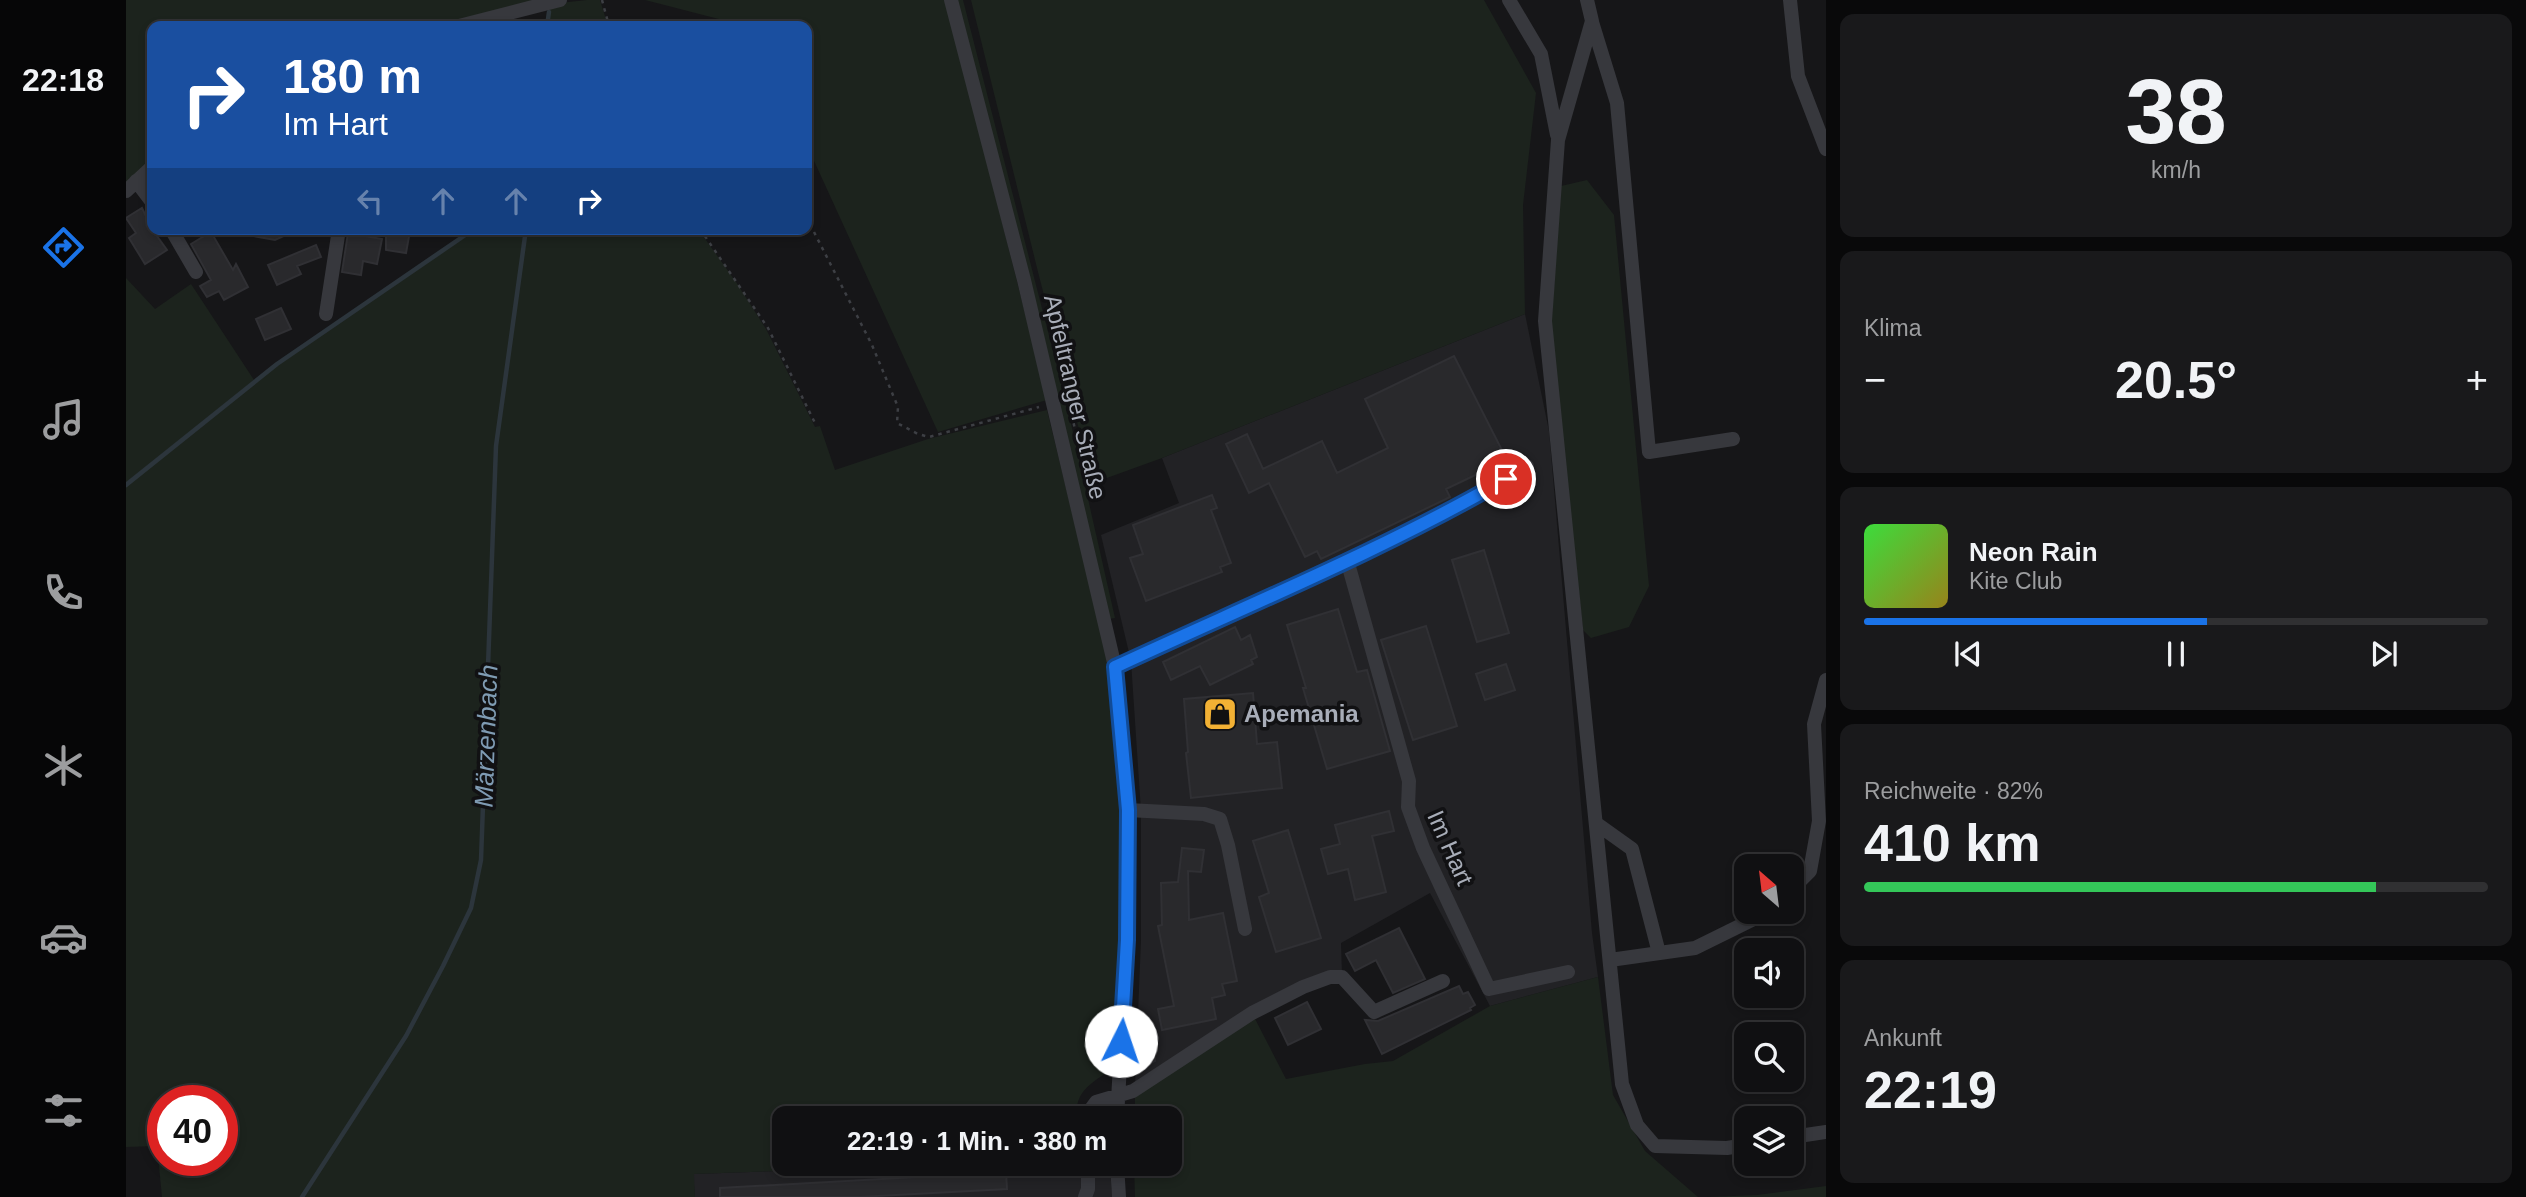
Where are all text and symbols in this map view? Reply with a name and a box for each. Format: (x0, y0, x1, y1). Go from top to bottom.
icon: right (168, 49, 259, 140)
text: 180 m (283, 49, 422, 103)
text: 38 (2125, 61, 2227, 162)
text: 22:18 (22, 62, 104, 98)
text: Im Hart (283, 106, 388, 142)
text: km/h (2151, 157, 2201, 183)
icon: left (351, 182, 389, 220)
icon: ahead (424, 182, 462, 220)
icon: ahead (497, 182, 535, 220)
icon: right (570, 182, 608, 220)
icon: directions (39, 223, 88, 272)
street label: Apfeltranger Straße (1039, 292, 1112, 502)
text: Klima (1864, 315, 1922, 341)
text: 20.5° (2115, 351, 2237, 409)
text: − (1864, 359, 1886, 401)
text: + (2466, 359, 2488, 401)
icon: music (39, 395, 88, 444)
pin (1476, 449, 1536, 509)
icon: arrive (1487, 460, 1525, 498)
text: Neon Rain (1969, 537, 2098, 567)
icon: phone (39, 568, 88, 617)
text: Kite Club (1969, 568, 2062, 594)
icon: previous (1949, 635, 1987, 673)
icon: pause (2157, 635, 2195, 673)
icon: next (2365, 635, 2403, 673)
water label: Märzenbach (469, 664, 503, 808)
shop icon: Apemania (1201, 695, 1239, 733)
place label: Apemania (1244, 700, 1359, 727)
icon: climate (39, 741, 88, 790)
text: Reichweite · 82% (1864, 778, 2043, 804)
street label: Im Hart (1422, 806, 1479, 890)
text: 410 km (1864, 814, 2040, 872)
north arrow (1734, 854, 1804, 924)
map controls (1734, 854, 1804, 1176)
icon: car (39, 913, 88, 962)
button: sound (1734, 938, 1804, 1008)
position arrow (1084, 1004, 1158, 1078)
button: search (1734, 1022, 1804, 1092)
text: Ankunft (1864, 1025, 1942, 1051)
text: 22:19 (1864, 1061, 1997, 1119)
speed limit sign: 40 (147, 1085, 238, 1176)
icon: filters (39, 1086, 88, 1135)
button: layers (1734, 1106, 1804, 1176)
text: 22:19 · 1 Min. · 380 m (847, 1126, 1107, 1156)

